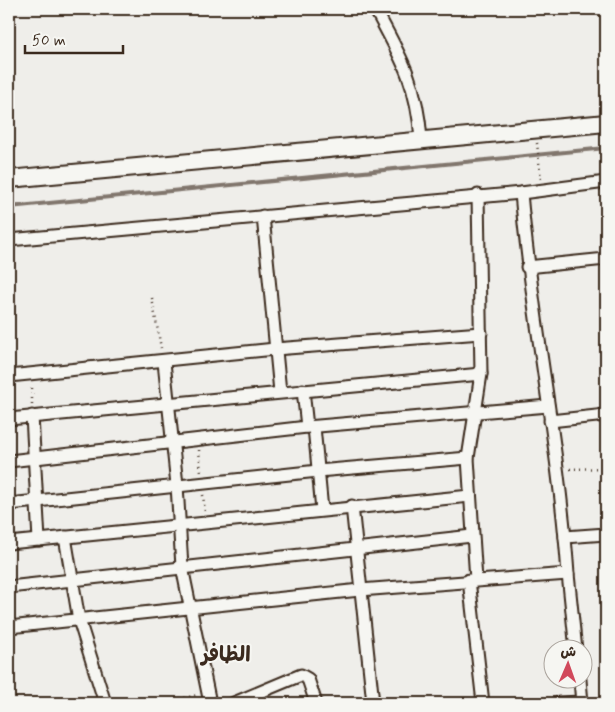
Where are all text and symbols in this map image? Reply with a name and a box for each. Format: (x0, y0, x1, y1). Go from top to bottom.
scale bar (25, 22, 122, 54)
text: 50 m (32, 31, 66, 51)
north arrow (542, 640, 592, 690)
district label: الظافر (199, 641, 251, 669)
text: ش (560, 643, 576, 661)

